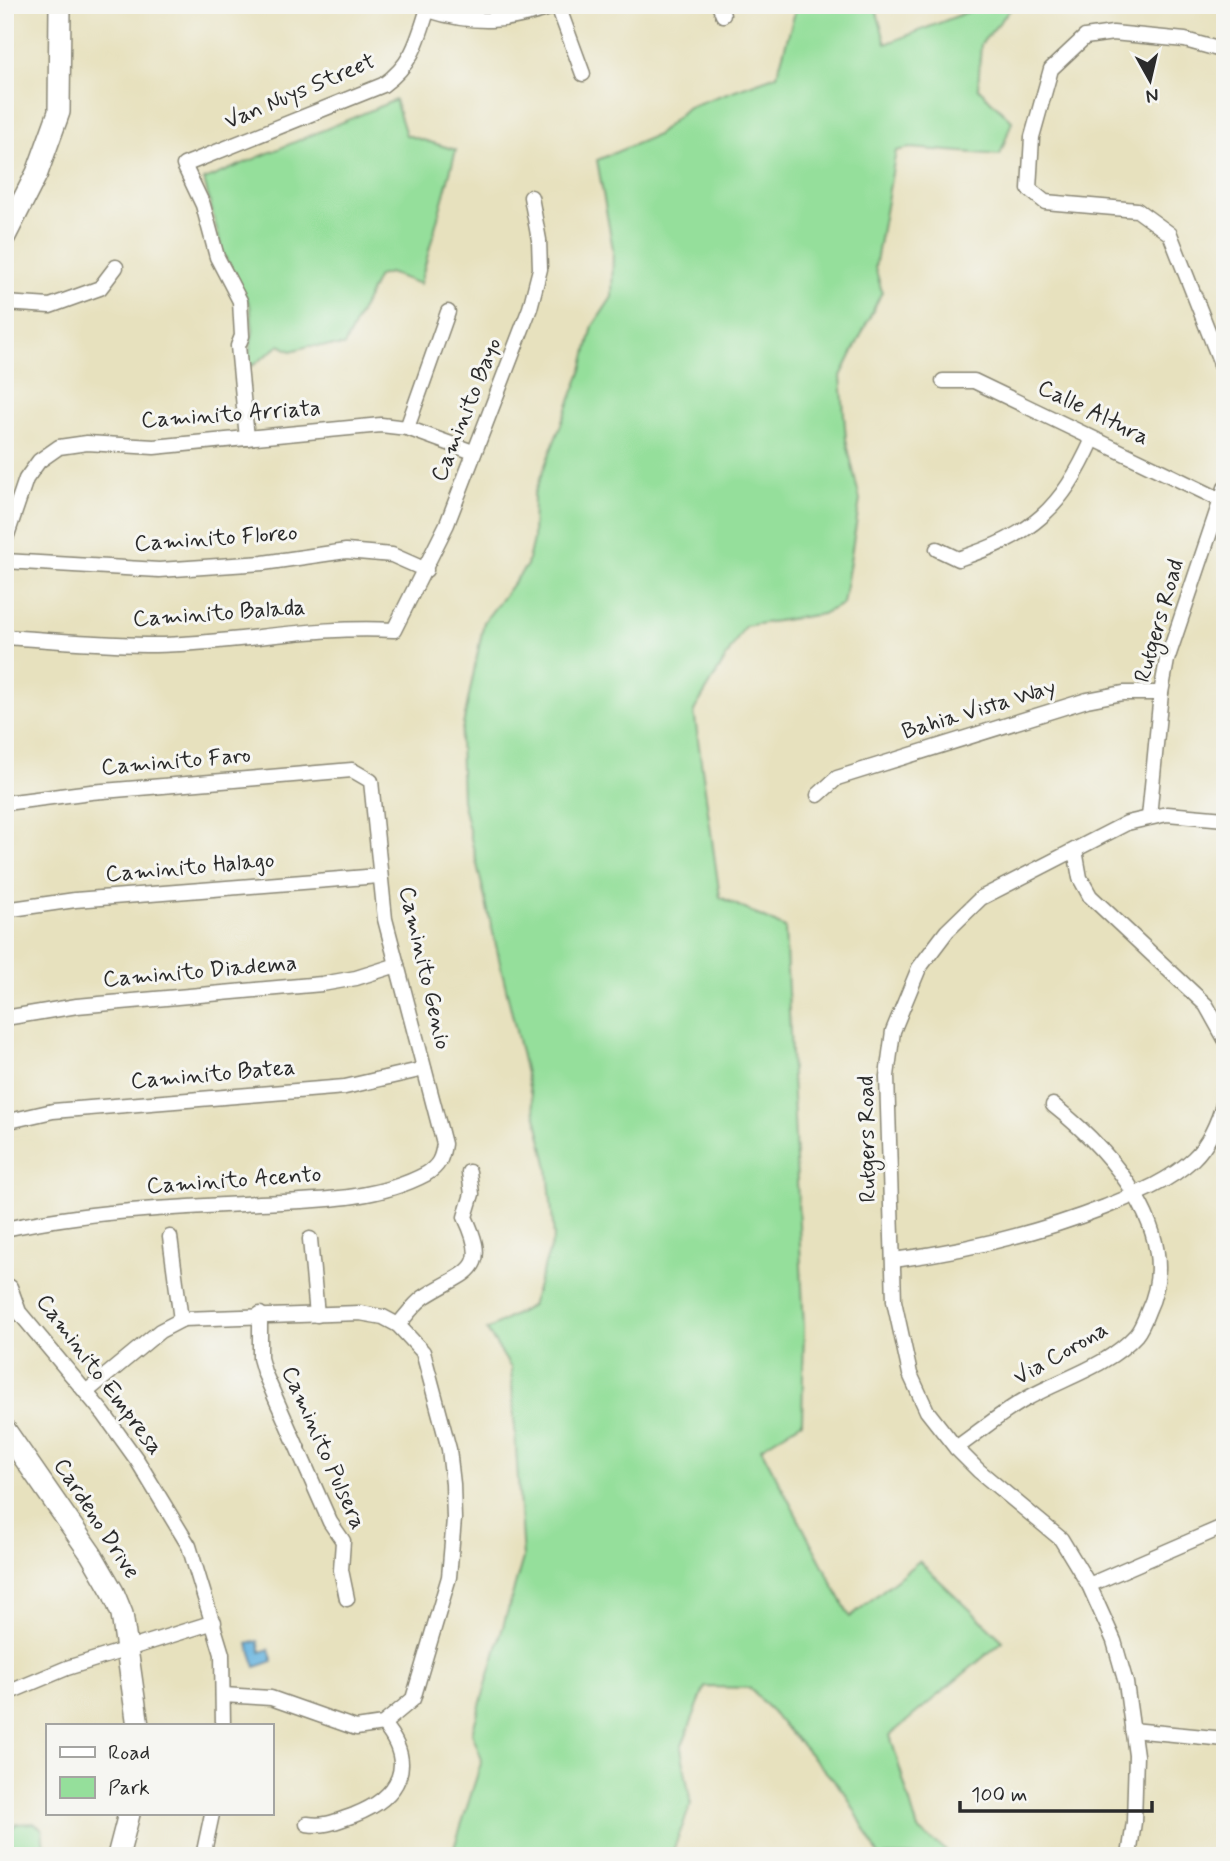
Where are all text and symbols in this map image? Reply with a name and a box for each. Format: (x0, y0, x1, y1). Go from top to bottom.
north arrow (1114, 46, 1184, 116)
street label: Van Nuys Street (220, 47, 380, 137)
text: N (1144, 82, 1160, 109)
street label: Caminito Bayo (425, 334, 510, 486)
street label: Calle Altura (1032, 373, 1154, 453)
street label: Caminito Arriata (140, 394, 322, 436)
street label: Caminito Floreo (133, 518, 299, 560)
street label: Rutgers Road (1128, 556, 1194, 687)
street label: Caminito Balada (132, 593, 306, 635)
street label: Bahia Vista Way (898, 672, 1060, 748)
street label: Caminito Faro (100, 741, 252, 783)
street label: Caminito Halago (104, 846, 276, 890)
street label: Caminito Genio (391, 884, 457, 1052)
street label: Caminito Diadema (102, 949, 298, 995)
street label: Caminito Batea (129, 1053, 297, 1097)
street label: Rutgers Road (852, 1075, 886, 1203)
street label: Caminito Acento (146, 1160, 322, 1202)
street label: Caminito Empresa (29, 1288, 169, 1462)
street label: Via Corona (1008, 1315, 1114, 1393)
street label: Caminito Pulsera (274, 1362, 372, 1534)
street label: Cardeno Drive (46, 1453, 146, 1585)
legend (46, 1724, 273, 1815)
text: Road (108, 1739, 150, 1767)
scale bar (960, 1770, 1153, 1814)
text: Park (108, 1774, 150, 1802)
text: 100 m (971, 1781, 1027, 1809)

